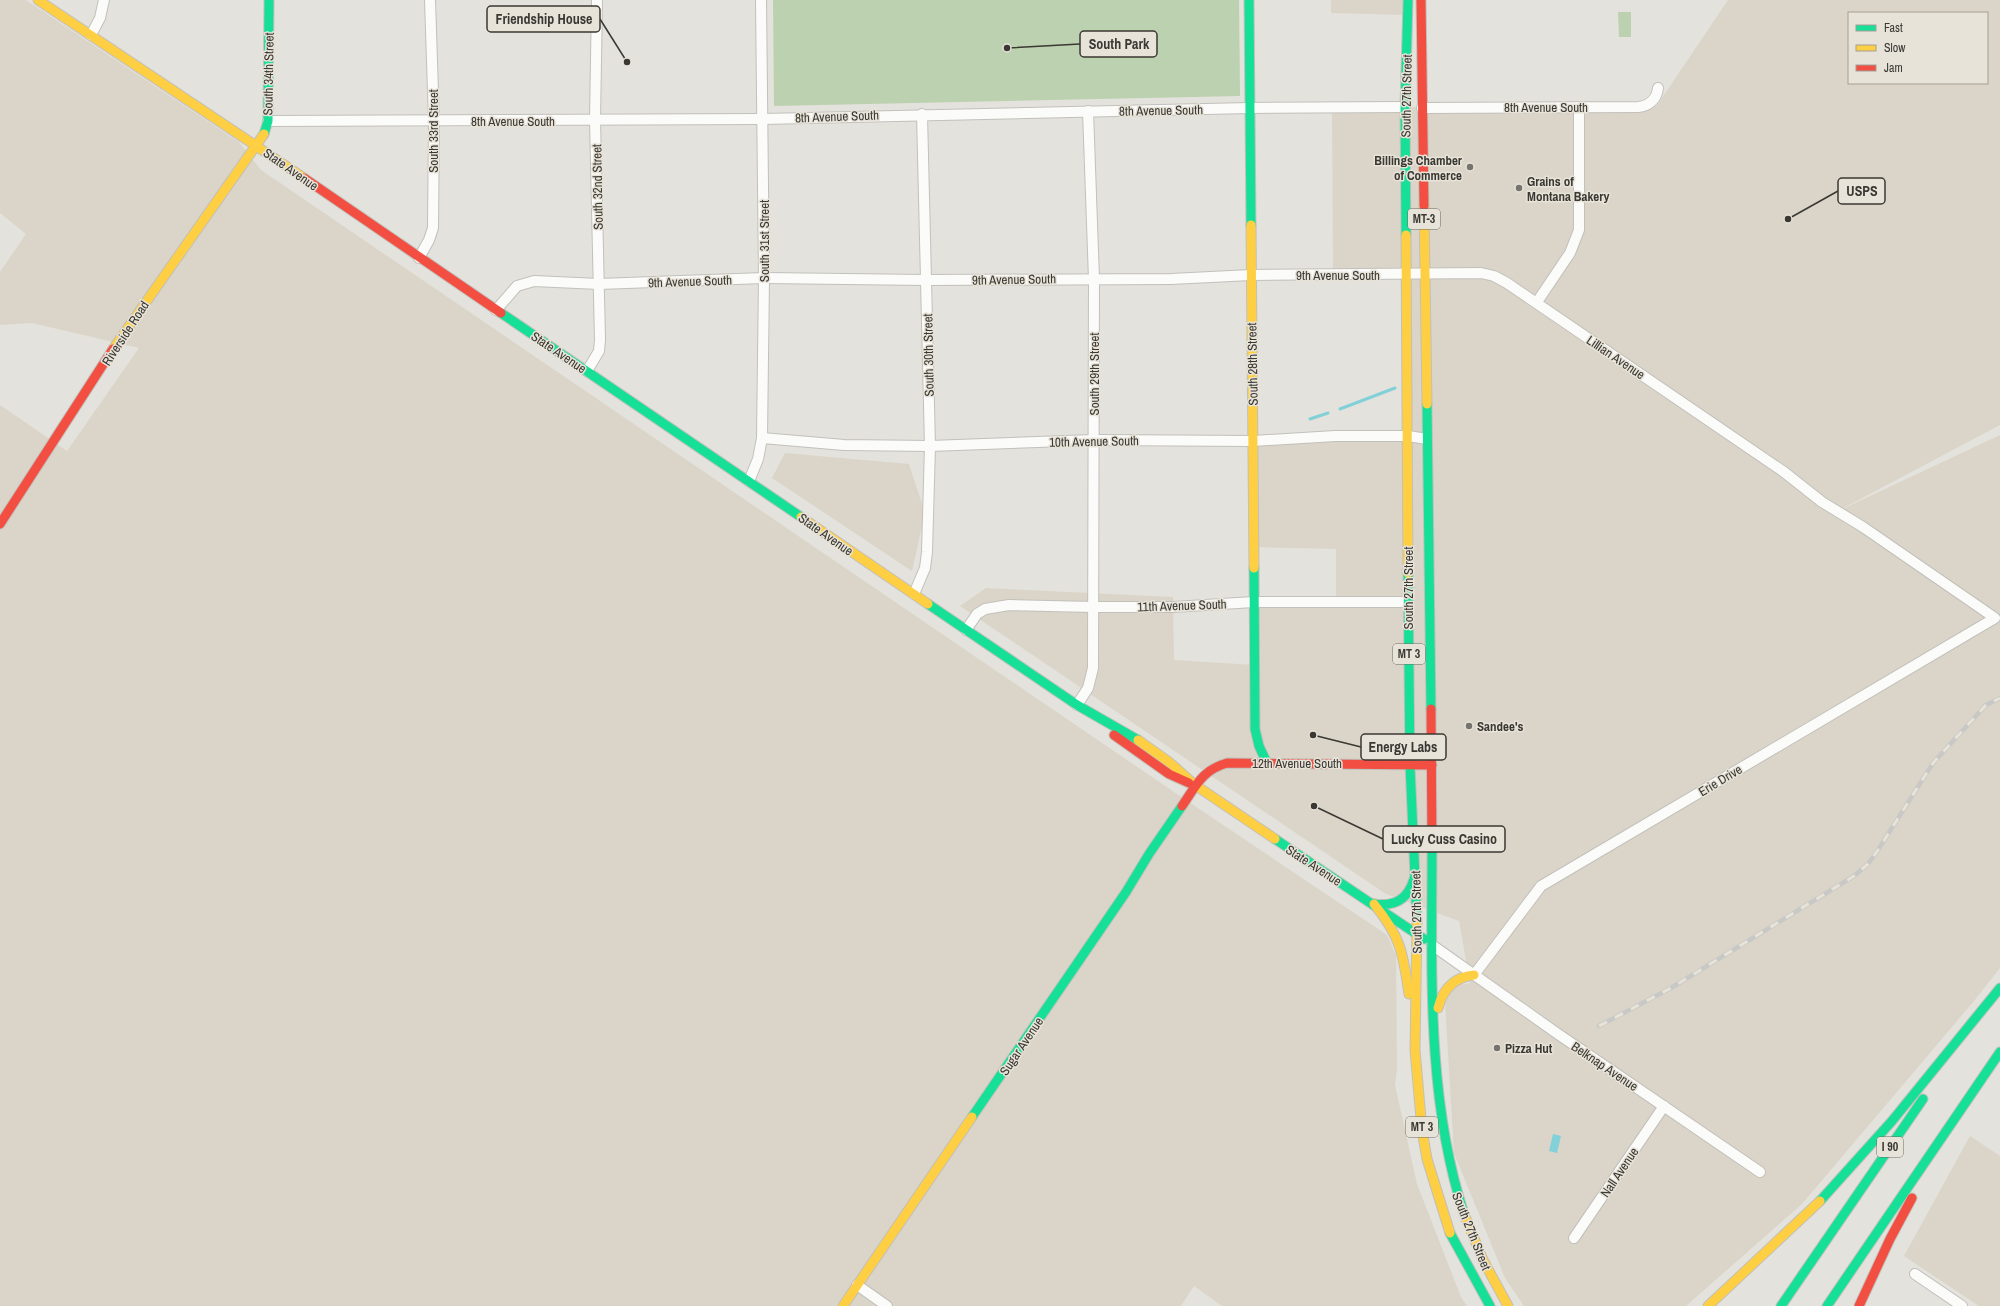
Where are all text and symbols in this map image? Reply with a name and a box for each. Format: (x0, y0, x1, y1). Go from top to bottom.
callout: Friendship House (487, 6, 600, 32)
text: Friendship House (496, 10, 592, 28)
legend (1848, 12, 1988, 84)
text: Fast (1884, 20, 1903, 36)
callout: South Park (1080, 31, 1157, 57)
street label: South 34th Street (259, 32, 278, 116)
text: South Park (1089, 35, 1150, 53)
text: Slow (1884, 40, 1906, 56)
street label: South 27th Street (1397, 54, 1416, 138)
text: Jam (1884, 60, 1903, 76)
street label: South 33rd Street (425, 89, 442, 173)
street label: 8th Avenue South (1504, 99, 1588, 116)
street label: 8th Avenue South (1119, 101, 1203, 120)
street label: 8th Avenue South (795, 107, 879, 126)
street label: 8th Avenue South (471, 113, 555, 130)
street label: State Avenue (260, 144, 322, 195)
street label: South 32nd Street (588, 144, 607, 230)
place label: Billings Chamber of Commerce (1374, 152, 1463, 184)
marker: Billings Chamber of Commerce (1465, 162, 1475, 172)
place label: Grains of Montana Bakery (1527, 173, 1609, 205)
callout: USPS (1838, 178, 1885, 204)
text: USPS (1846, 182, 1878, 200)
marker: Grains of Montana Bakery (1514, 183, 1524, 193)
street label: South 31st Street (756, 200, 773, 282)
road number: MT-3 (1408, 209, 1440, 229)
street label: 9th Avenue South (1296, 267, 1380, 284)
street label: 9th Avenue South (972, 270, 1056, 289)
street label: 9th Avenue South (648, 272, 732, 291)
street label: Riverside Road (98, 298, 153, 369)
street label: South 30th Street (919, 313, 938, 397)
street label: South 28th Street (1243, 322, 1262, 406)
street label: State Avenue (528, 328, 590, 377)
street label: South 29th Street (1086, 332, 1103, 415)
street label: Lillian Avenue (1583, 332, 1648, 383)
street label: 10th Avenue South (1049, 432, 1139, 451)
street label: State Avenue (795, 509, 857, 560)
street label: South 27th Street (1400, 546, 1417, 629)
street label: 11th Avenue South (1137, 595, 1227, 616)
road number: MT 3 (1393, 644, 1425, 664)
place label: Sandee's (1477, 718, 1523, 735)
marker: Sandee's (1464, 721, 1474, 731)
callout: Energy Labs (1361, 734, 1446, 760)
text: Energy Labs (1369, 738, 1437, 756)
street label: 12th Avenue South (1252, 755, 1342, 772)
street label: Erie Drive (1695, 761, 1745, 800)
callout: Lucky Cuss Casino (1383, 826, 1505, 852)
text: Lucky Cuss Casino (1391, 830, 1497, 848)
street label: State Avenue (1283, 841, 1345, 890)
street label: South 27th Street (1407, 870, 1426, 954)
street label: Sugar Avenue (996, 1014, 1047, 1079)
street label: Belknap Avenue (1568, 1038, 1641, 1095)
place label: Pizza Hut (1505, 1040, 1553, 1057)
marker: Pizza Hut (1492, 1043, 1502, 1053)
road number: MT 3 (1406, 1117, 1438, 1137)
road number: I 90 (1877, 1137, 1903, 1157)
street label: Nall Avenue (1597, 1144, 1642, 1201)
street label: South 27th Street (1448, 1190, 1495, 1273)

